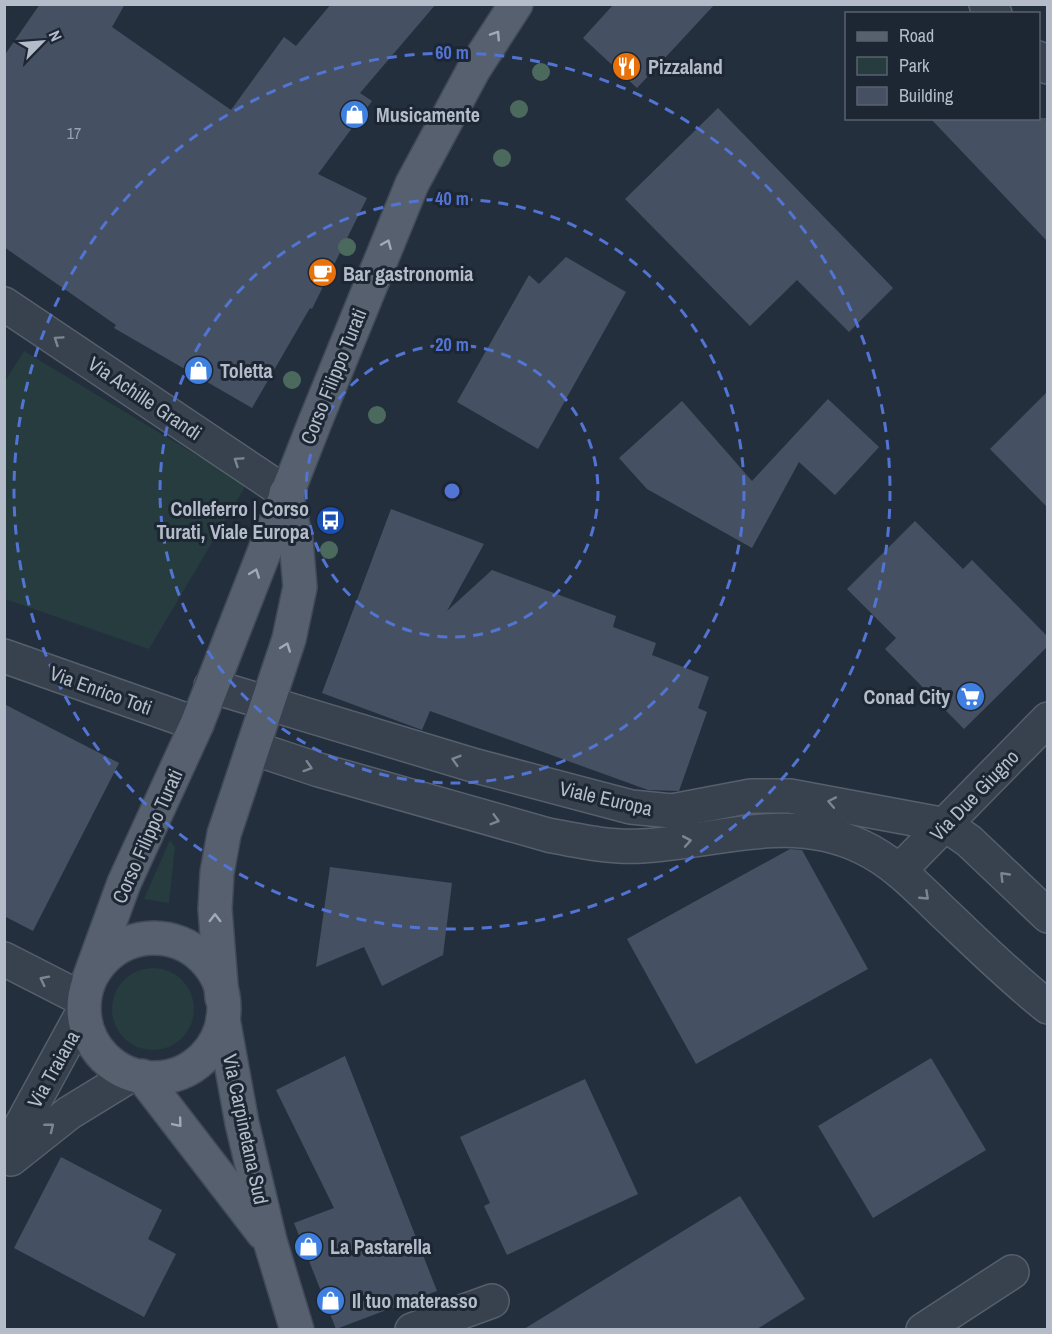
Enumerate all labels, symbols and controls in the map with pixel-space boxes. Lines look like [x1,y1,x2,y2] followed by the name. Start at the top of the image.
[12,12,72,72] north arrow
[845,12,1040,120] legend
[899,23,934,48] text: Road
[44,27,68,45] text: N
[489,30,500,41] one-way arrow
[435,40,469,65] text: 60 m
[611,50,643,82] restaurant icon: Pizzaland
[648,53,723,80] place label: Pizzaland
[899,53,930,78] text: Park
[899,83,954,108] text: Building
[339,98,371,130] shop icon: Musicamente
[376,101,480,128] place label: Musicamente
[67,122,81,144] house number: 17
[435,186,469,211] text: 40 m
[379,239,391,250] one-way arrow
[306,257,338,289] cafe icon: Bar gastronomia
[343,260,473,287] place label: Bar gastronomia
[293,304,373,448] street label: Corso Filippo Turati
[435,332,469,357] text: 20 m
[54,336,65,347] one-way arrow
[83,350,207,446] street label: Via Achille Grandi
[183,354,215,386] shop icon: Toletta
[220,357,273,384] place label: Toletta
[233,457,244,468] one-way arrow
[442,481,462,501] centre of rings
[156,495,309,545] place label: Colleferro | Corso Turati, Viale Europa
[314,504,346,536] bus stop icon: Colleferro | Corso Turati, Viale Europa
[248,568,261,578] one-way arrow
[278,642,291,653] one-way arrow
[46,659,156,721] street label: Via Enrico Toti
[955,680,987,712] supermarket icon: Conad City
[863,683,951,710] place label: Conad City
[924,743,1024,847] street label: Via Due Giugno
[451,755,462,767] one-way arrow
[302,760,313,772] one-way arrow
[105,765,189,907] street label: Corso Filippo Turati
[557,774,655,822] street label: Viale Europa
[827,796,837,809] one-way arrow
[490,813,500,826] one-way arrow
[682,835,692,847] one-way arrow
[1001,873,1012,884] one-way arrow
[918,888,929,899] one-way arrow
[209,914,221,923] one-way arrow
[40,975,51,987] one-way arrow
[21,1025,85,1113] street label: Via Traiana
[217,1051,275,1207] street label: Via Carpinetana Sud
[170,1116,181,1127] one-way arrow
[43,1124,54,1135] one-way arrow
[293,1230,325,1262] shop icon: La Pastarella
[330,1233,431,1260] place label: La Pastarella
[315,1284,347,1316] shop icon: Il tuo materasso
[352,1287,478,1314] place label: Il tuo materasso

